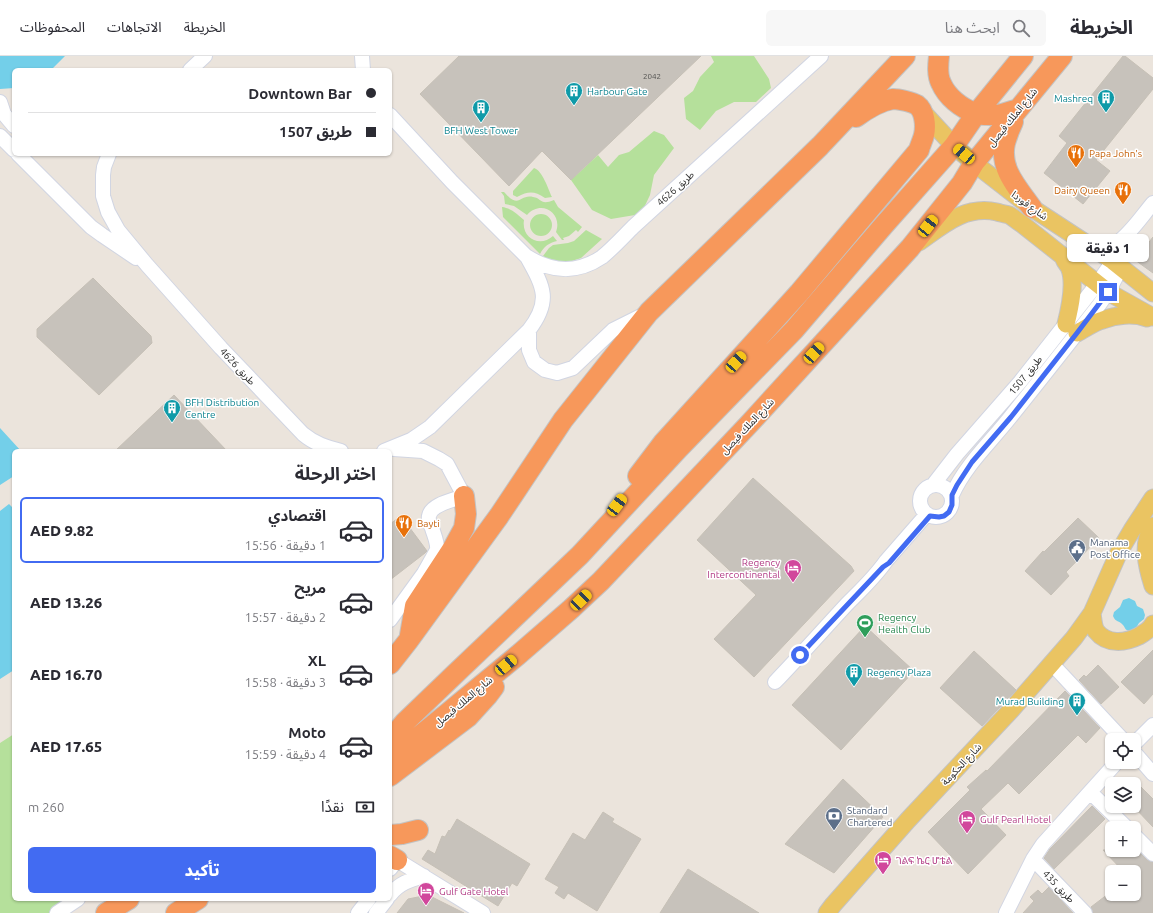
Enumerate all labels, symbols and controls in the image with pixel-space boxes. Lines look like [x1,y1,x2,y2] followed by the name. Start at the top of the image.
[766,10,1046,46] search box
[1070,16,1133,38] text: الخريطة
[1010,17,1032,39] icon: search
[20,19,85,35] text: المحفوظات
[107,19,162,35] text: الاتجاهات
[184,19,226,35] text: الخريطة
[945,19,1000,36] text: ابحث هنا
[643,72,661,81] house number: 2042
[564,81,584,106] building icon: Harbour Gate
[248,85,352,102] text: Downtown Bar
[587,86,648,97] place label: Harbour Gate
[985,86,1041,150] street label: شارع الملك فيصل
[1096,88,1116,113] building icon: Mashreq
[1054,93,1093,104] place label: Mashreq
[471,98,491,123] building icon: BFH West Tower
[279,123,352,140] text: طريق 1507
[444,125,518,136] place label: BFH West Tower
[951,142,977,166] car
[1066,143,1086,168] restaurant icon: Papa John's
[1089,148,1142,159] place label: Papa John's
[654,169,697,209] street label: طريق 4626
[1113,180,1133,205] restaurant icon: Dairy Queen
[1054,185,1110,196] place label: Dairy Queen
[1009,189,1050,224] street label: شارع فوردا
[916,213,940,239] car
[1067,234,1149,262] callout: 1 دقيقة
[1086,241,1130,255] text: 1 دقيقة
[1099,283,1117,301] route end
[802,340,826,366] car
[217,346,258,388] street label: طريق 4626
[724,349,748,375] car
[1007,354,1045,397] street label: طريق 1507
[719,396,778,458] street label: شارع الملك فيصل
[185,397,259,420] place label: BFH Distribution Centre
[162,398,182,423] building icon: BFH Distribution Centre
[295,463,376,483] text: اختر الرحلة
[605,492,629,518] car
[268,507,326,524] text: اقتصادي
[338,512,374,548] icon: car
[394,513,414,538] restaurant icon: Bayti
[417,518,440,529] place label: Bayti
[30,522,94,539] text: AED 9.82
[1090,537,1140,560] place label: Manama Post Office
[244,538,326,552] text: 1 دقيقة · 15:56
[1067,538,1087,563] public building icon: Manama Post Office
[707,557,780,580] place label: Regency Intercontinental
[783,558,803,583] hotel icon: Regency Intercontinental
[294,579,326,596] text: مريح
[338,584,374,620] icon: car
[568,587,594,613] car
[30,594,102,611] text: AED 13.26
[244,610,326,624] text: 2 دقيقة · 15:57
[878,612,931,635] place label: Regency Health Club
[855,613,875,638] sports icon: Regency Health Club
[791,646,809,664] route start
[308,652,326,669] text: XL
[493,653,519,677] car
[338,656,374,692] icon: car
[844,662,864,687] building icon: Regency Plaza
[30,666,102,683] text: AED 16.70
[867,667,931,678] place label: Regency Plaza
[432,674,496,730] street label: شارع الملك فيصل
[244,675,326,689] text: 3 دقيقة · 15:58
[1067,691,1087,716] building icon: Murad Building
[996,696,1064,707] place label: Murad Building
[288,724,326,741] text: Moto
[338,728,374,764] icon: car
[1105,733,1141,901] map controls
[1105,733,1141,769] button: locate
[30,738,102,755] text: AED 17.65
[939,741,985,789] street label: شارع الحكومة
[244,747,326,761] text: 4 دقيقة · 15:59
[1105,777,1141,813] button: layers
[354,796,376,818] icon: cash
[321,798,344,815] text: نقدًا
[28,800,64,814] text: 260 m
[847,805,892,828] place label: Standard Chartered
[824,806,844,831] bank icon: Standard Chartered
[957,809,977,834] hotel icon: Gulf Pearl Hotel
[980,814,1051,825] place label: Gulf Pearl Hotel
[1105,821,1141,857] button: +
[28,847,376,893] button: تأكيد
[873,850,893,875] hotel icon: ገልፍ ኬር ሆቴል
[896,855,953,866] place label: ገልፍ ኬር ሆቴል
[1105,865,1141,901] button: −
[1040,868,1077,906] street label: طريق 435
[416,881,436,906] hotel icon: Gulf Gate Hotel
[439,886,509,897] place label: Gulf Gate Hotel

